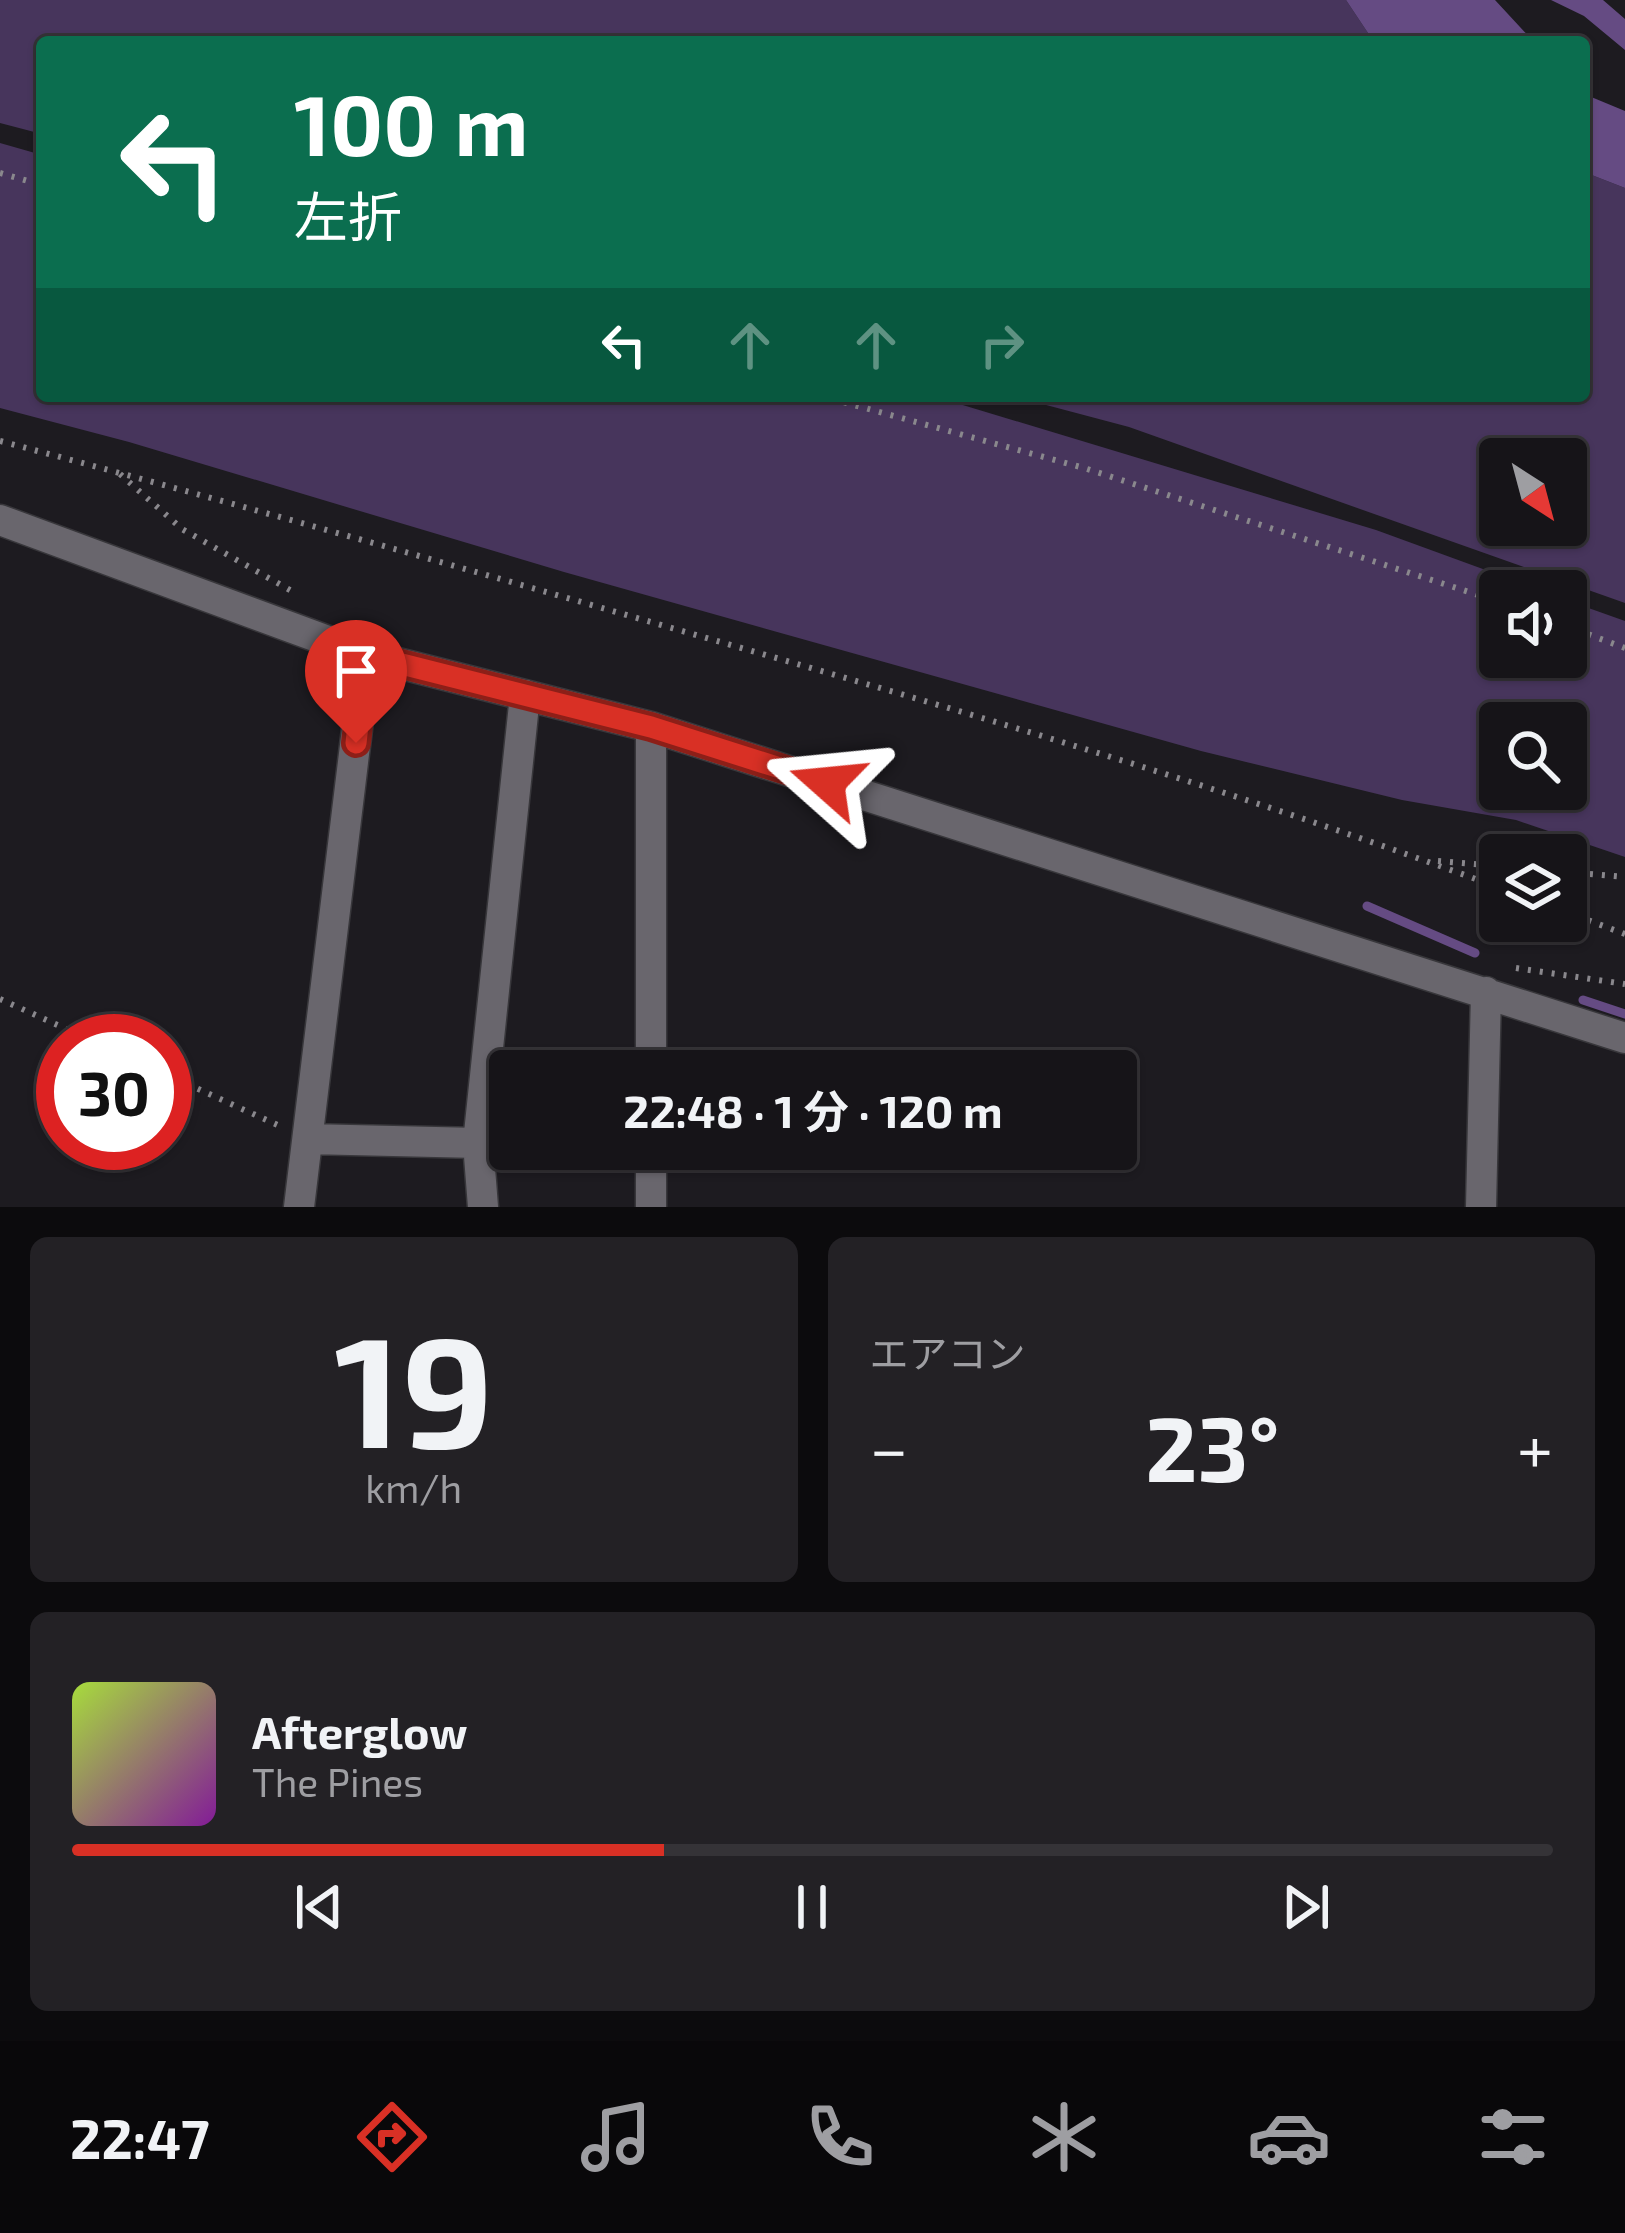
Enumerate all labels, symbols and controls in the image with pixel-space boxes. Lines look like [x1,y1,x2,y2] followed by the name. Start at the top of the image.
[294,72,528,173] text: 100 m
[96,84,252,240] icon: left
[294,183,402,248] text: 左折
[591,312,657,378] icon: left
[717,312,783,378] icon: ahead
[843,312,909,378] icon: ahead
[969,312,1035,378] icon: right
[1479,438,1587,546] north arrow
[1479,438,1587,942] map controls
[1479,570,1587,678] button: sound
[305,620,407,743] pin
[323,638,389,704] icon: arrive
[1479,702,1587,810] button: search
[764,720,890,846] position arrow
[1479,834,1587,942] button: layers
[36,1014,192,1170] speed limit sign: 30
[623,1083,1003,1137] text: 22:48 · 1 分 · 120 m
[334,1292,493,1479] text: 19
[870,1329,1026,1376] text: エアコン
[1145,1392,1280,1500] text: 23°
[870,1407,908,1486] text: −
[1517,1407,1553,1486] text: +
[365,1464,462,1511] text: km/h
[252,1704,468,1758] text: Afterglow
[252,1758,423,1805] text: The Pines
[286,1874,352,1940] icon: previous
[779,1874,845,1940] icon: pause
[1273,1874,1339,1940] icon: next
[350,2095,434,2179] icon: directions
[574,2095,658,2179] icon: music
[798,2095,882,2179] icon: phone
[1022,2095,1106,2179] icon: climate
[1247,2095,1331,2179] icon: car
[1471,2095,1555,2179] icon: filters
[70,2105,210,2170] text: 22:47

